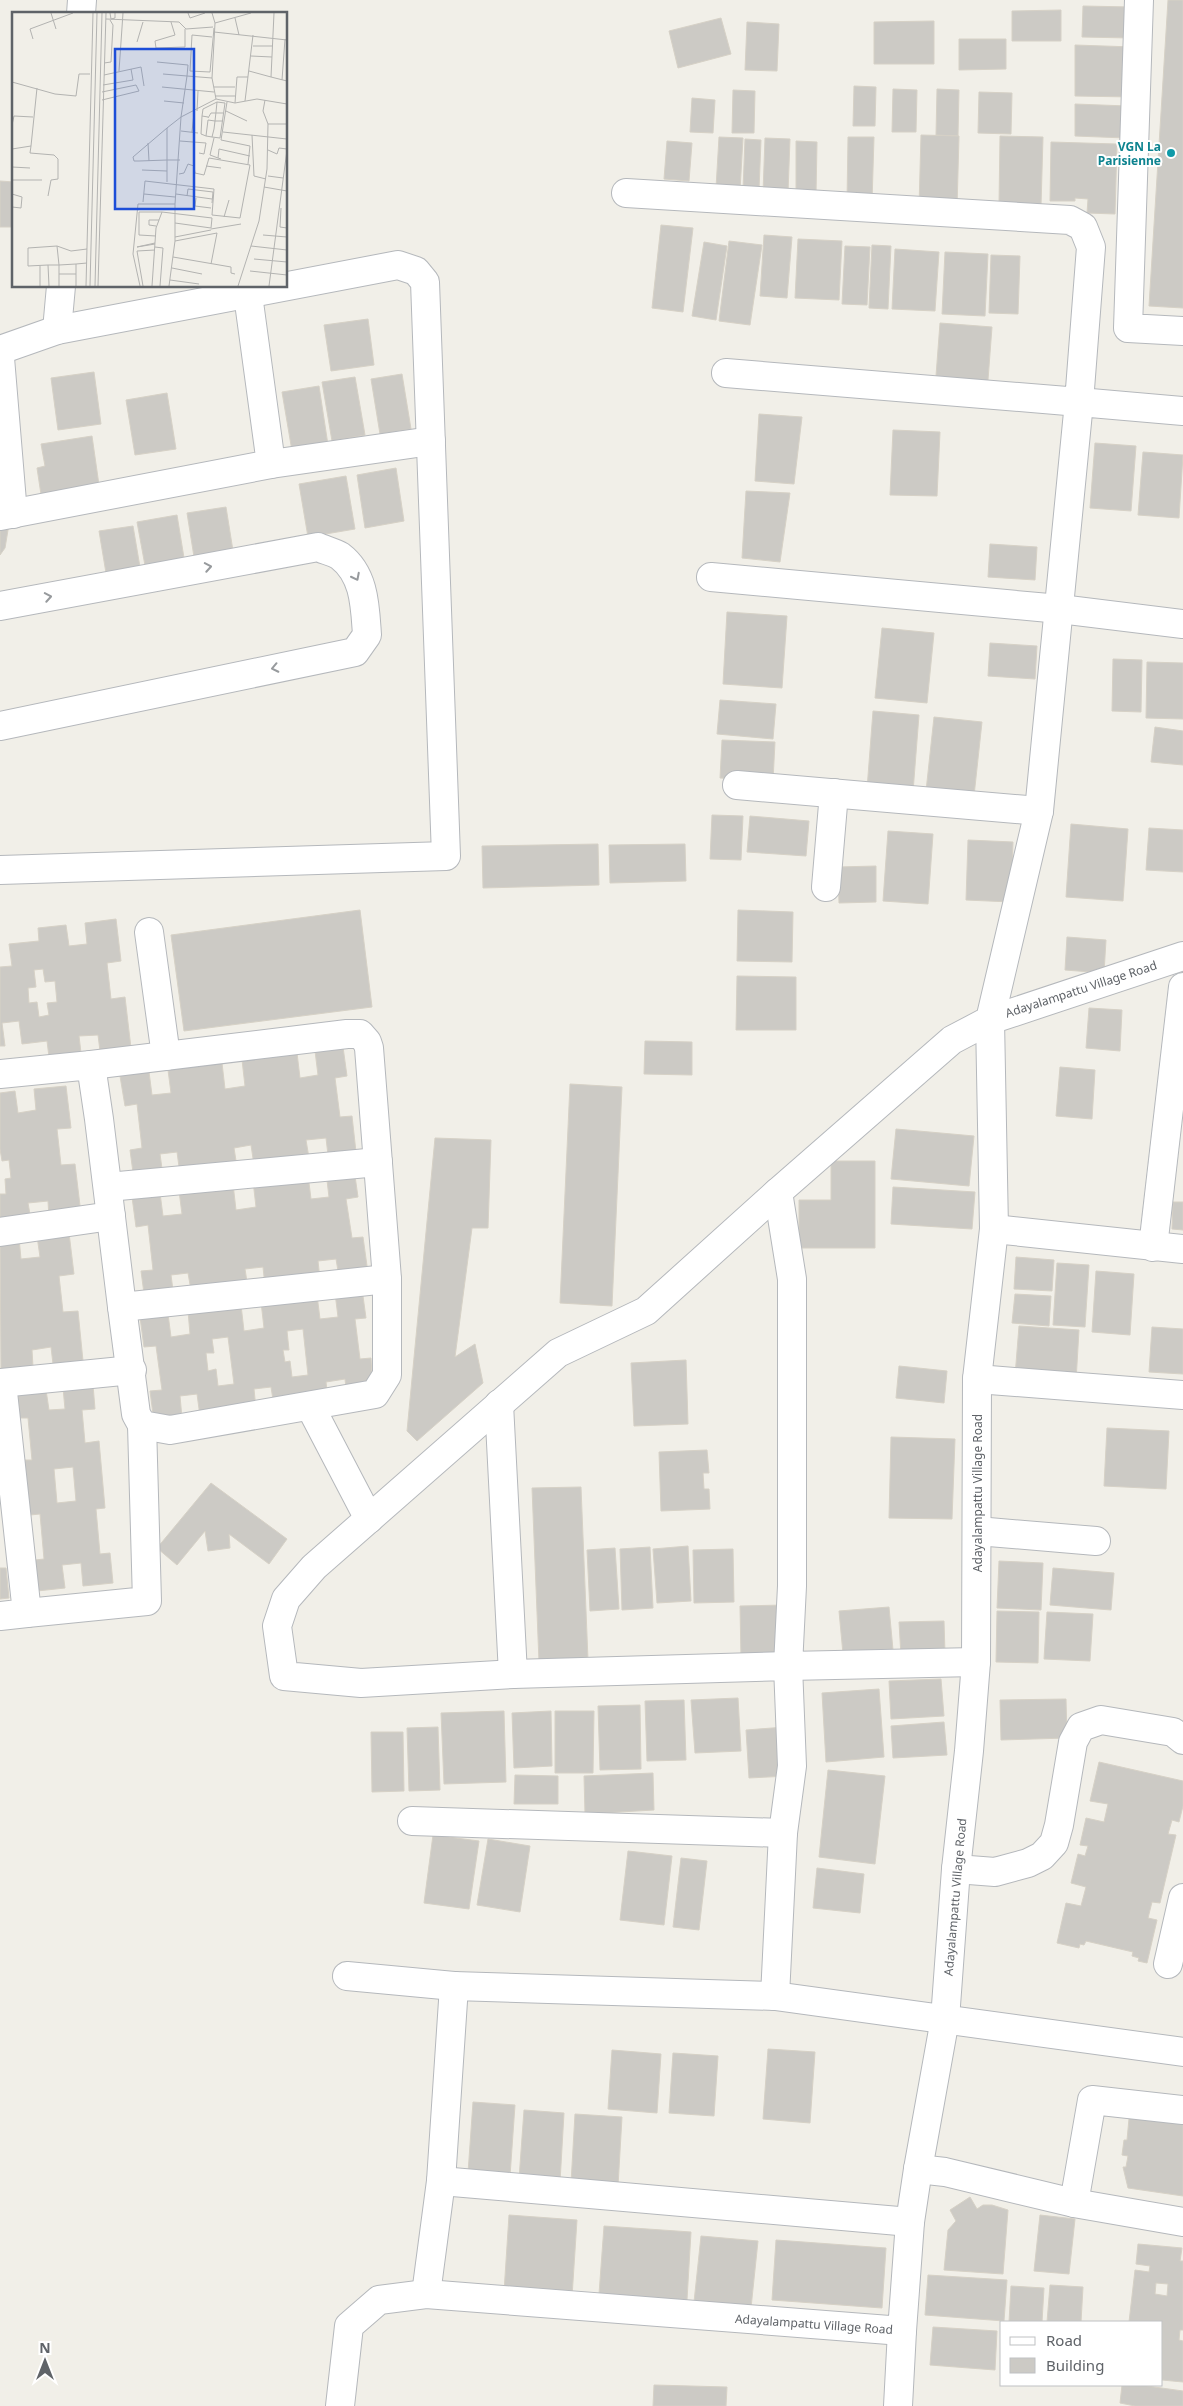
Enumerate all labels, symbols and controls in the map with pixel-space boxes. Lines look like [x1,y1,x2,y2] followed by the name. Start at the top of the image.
[12,12,288,288] inset map
[1098,138,1161,169] place label: VGN La Parisienne
[1165,147,1177,159] marker: VGN La Parisienne
[203,563,212,573] one-way arrow
[350,572,360,581] one-way arrow
[44,592,52,602] one-way arrow
[271,663,279,673] one-way arrow
[1003,956,1159,1022] street label: Adayalampattu Village Road
[969,1414,986,1572] street label: Adayalampattu Village Road
[940,1817,970,1977] street label: Adayalampattu Village Road
[734,2310,894,2338] street label: Adayalampattu Village Road
[1000,2321,1163,2386] legend
[1046,2330,1082,2350] text: Road
[20,2336,70,2386] north arrow
[39,2338,51,2357] text: N
[1046,2355,1104,2375] text: Building

